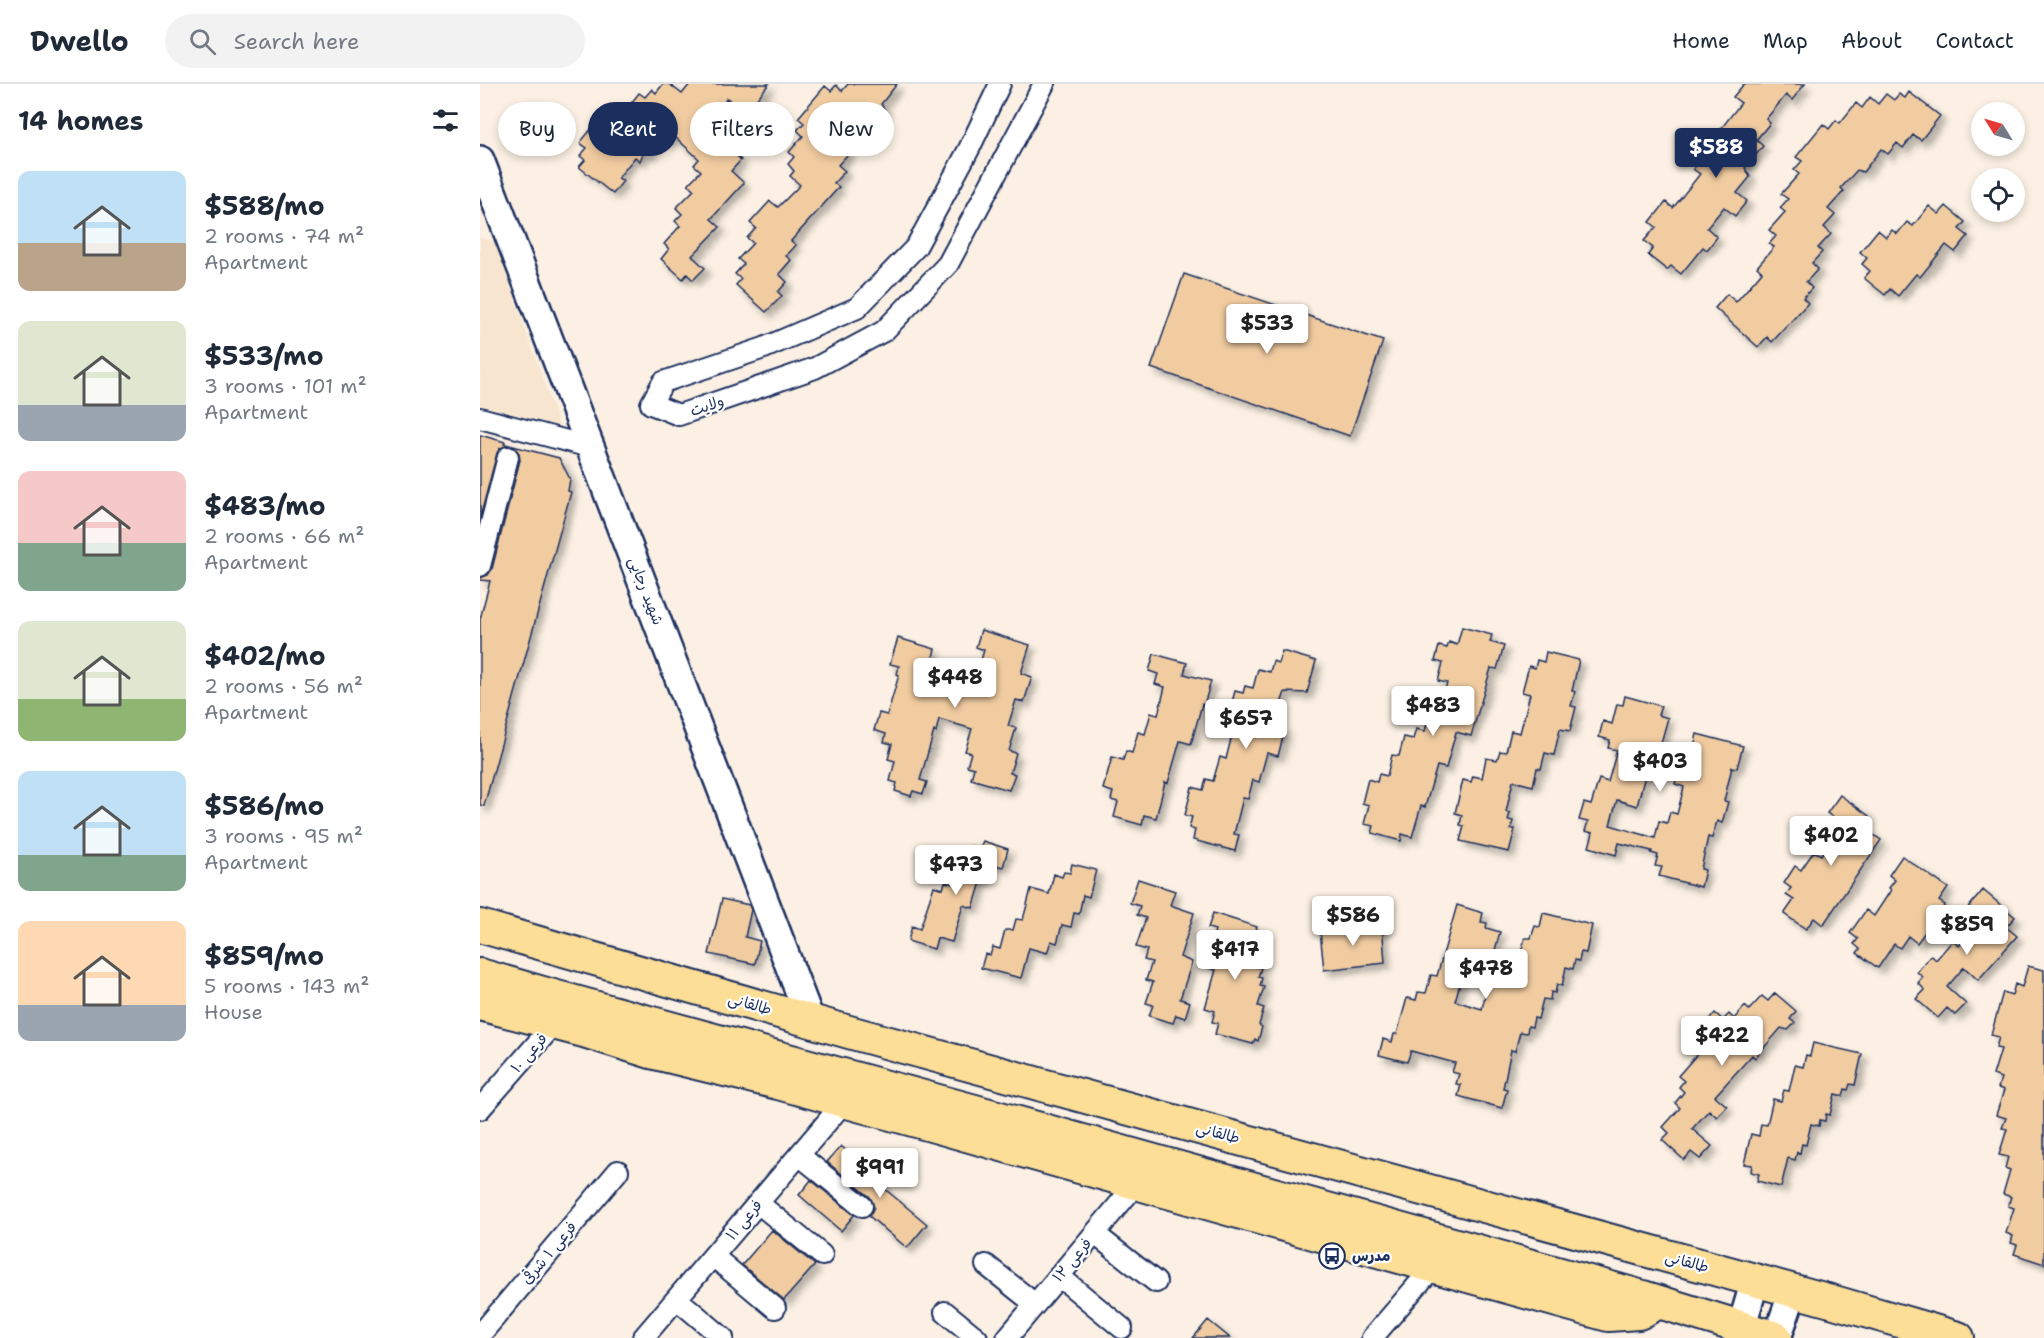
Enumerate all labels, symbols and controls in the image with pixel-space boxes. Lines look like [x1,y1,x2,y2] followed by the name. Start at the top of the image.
[165,14,585,68] search box
[30,22,129,60] text: Dwello
[186,25,219,58] icon: search
[234,27,360,56] text: Search here
[1672,27,1730,55] text: Home
[1763,27,1808,55] text: Map
[1841,27,1902,55] text: About
[1935,27,2014,55] text: Contact
[498,102,576,156] chip: Buy
[588,102,678,156] chip: Rent
[690,102,795,156] chip: Filters
[807,102,894,156] chip: New
[1971,102,2025,156] north arrow
[1971,102,2025,222] map controls
[18,103,144,138] text: 14 homes
[429,104,462,137] icon: filters
[1680,128,1752,179] pin: $588
[1689,134,1743,160] text: $588
[1971,168,2025,222] button: locate
[204,188,325,223] text: $588/mo
[66,195,138,267] icon: home
[204,223,364,249] text: 2 rooms · 74 m²
[204,249,308,275] text: Apartment
[1231,304,1303,355] pin: $533
[1240,310,1294,336] text: $533
[204,338,324,373] text: $533/mo
[66,345,138,417] icon: home
[204,373,367,399] text: 3 rooms · 101 m²
[687,391,727,421] street label: ولایت
[204,399,308,425] text: Apartment
[204,488,326,523] text: $483/mo
[66,495,138,567] icon: home
[204,523,365,549] text: 2 rooms · 66 m²
[204,549,308,575] text: Apartment
[624,554,668,628] street label: شهید رجایی
[204,638,326,673] text: $402/mo
[66,645,138,717] icon: home
[919,658,991,709] pin: $448
[927,664,983,690] text: $448
[204,673,363,699] text: 2 rooms · 56 m²
[1397,686,1469,737] pin: $483
[1405,692,1461,718] text: $483
[204,699,308,725] text: Apartment
[1210,699,1282,750] pin: $657
[1219,705,1273,731] text: $657
[1624,742,1696,793] pin: $403
[1632,748,1688,774] text: $403
[204,788,325,823] text: $586/mo
[66,795,138,867] icon: home
[1795,816,1867,867] pin: $402
[1804,822,1858,848] text: $402
[204,823,363,849] text: 3 rooms · 95 m²
[920,845,992,896] pin: $473
[204,849,308,875] text: Apartment
[929,851,983,877] text: $473
[1317,896,1389,947] pin: $586
[1326,902,1380,928] text: $586
[1931,905,2003,956] pin: $859
[1940,911,1994,937] text: $859
[1199,930,1271,981] pin: $417
[1210,936,1260,962] text: $417
[204,938,324,973] text: $859/mo
[66,945,138,1017] icon: home
[1450,949,1522,1000] pin: $478
[1459,955,1513,981] text: $478
[204,973,369,999] text: 5 rooms · 143 m²
[726,988,774,1020] street label: طالقانی
[204,999,263,1025] text: House
[1686,1016,1758,1067] pin: $422
[1695,1022,1749,1048] text: $422
[506,1029,552,1077] street label: فرعی ۱۰
[1194,1118,1242,1148] street label: طالقانی
[844,1148,916,1199] pin: $991
[855,1154,905,1180] text: $991
[721,1196,767,1244] street label: فرعی ۱۱
[516,1217,581,1289] street label: فرعی ۱ شرقی
[1048,1234,1096,1286] street label: فرعی ۱۲
[1317,1241,1347,1271] bus stop icon: مدرس
[1352,1246,1390,1266] place label: مدرس
[1663,1247,1711,1277] street label: طالقانی

